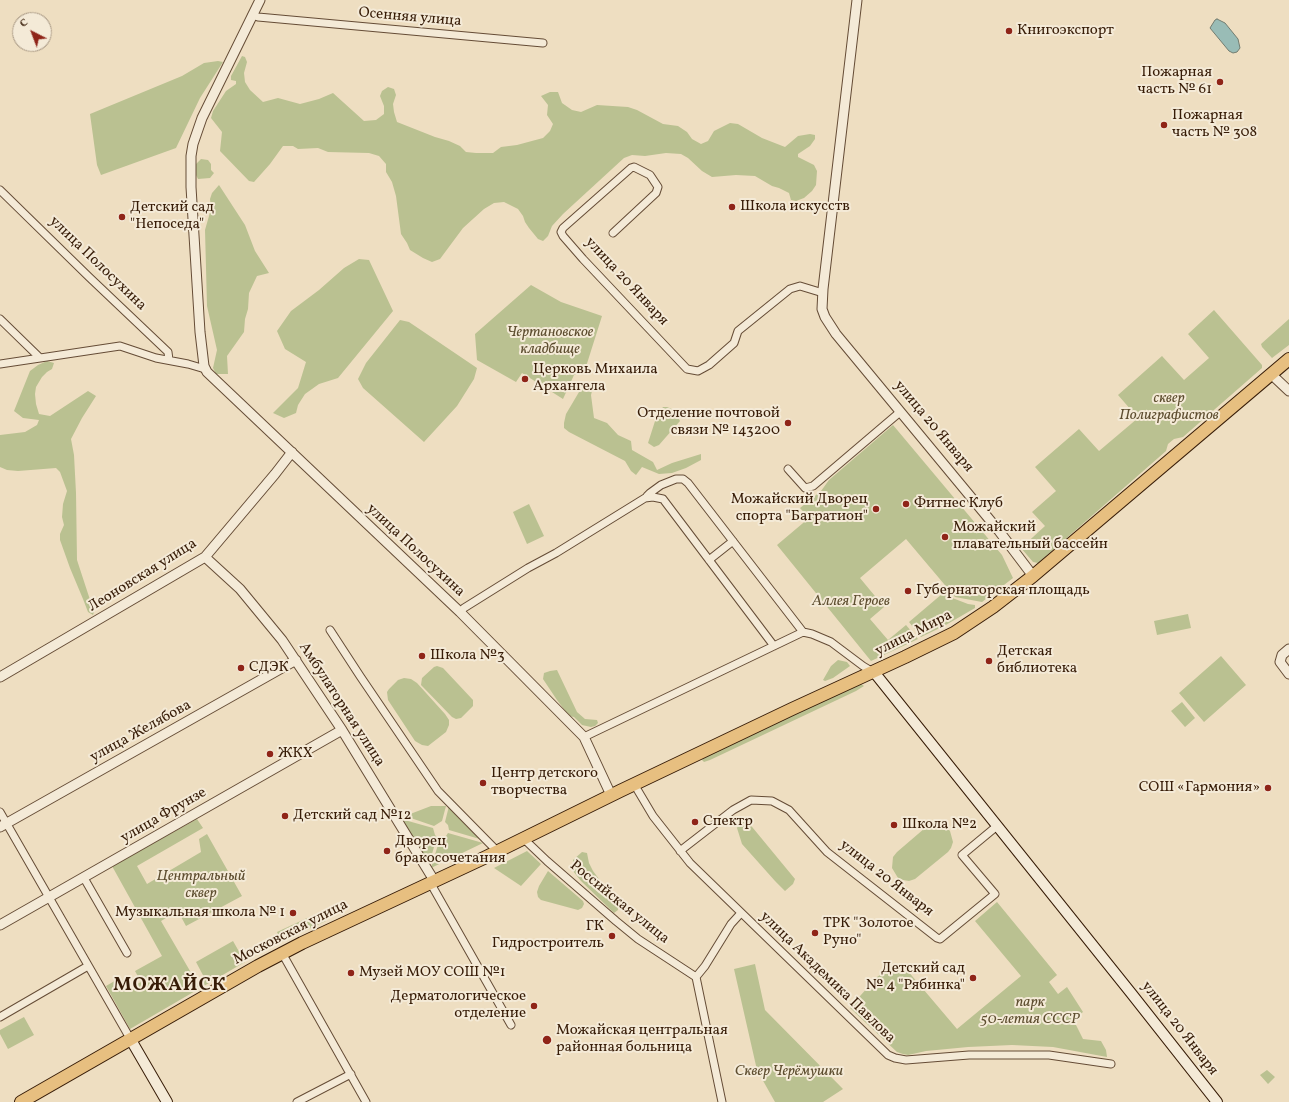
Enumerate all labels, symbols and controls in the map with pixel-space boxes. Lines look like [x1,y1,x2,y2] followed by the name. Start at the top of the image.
[358,5,462,31] street label: Осенняя улица
[12,12,52,52] north arrow
[17,16,32,31] text: С
[1017,22,1114,40] place label: Книгоэкспорт
[1004,26,1014,36] marker: Книгоэкспорт
[1138,64,1212,99] place label: Пожарная часть № 61
[1215,77,1225,87] marker: Пожарная часть № 61
[1172,107,1257,142] place label: Пожарная часть № 308
[1159,120,1169,130] marker: Пожарная часть № 308
[740,198,850,216] place label: Школа искусств
[130,199,214,234] place label: Детский сад "Непоседа"
[727,202,737,212] marker: Школа искусств
[117,212,127,222] marker: Детский сад "Непоседа"
[45,213,149,315] street label: улица Полосухина
[580,234,672,330] street label: улица 20 Января
[507,324,593,359] park label: Чертановское кладбище
[533,361,658,396] place label: Церковь Михаила Архангела
[520,374,530,384] marker: Церковь Михаила Архангела
[889,377,977,477] street label: улица 20 Января
[1119,390,1219,425] park label: сквер Полиграфистов
[637,405,780,440] place label: Отделение почтовой связи № 143200
[783,418,793,428] marker: Отделение почтовой связи № 143200
[731,491,868,526] place label: Можайский Дворец спорта "Багратион"
[914,495,1003,513] place label: Фитнес Клуб
[901,499,911,509] marker: Фитнес Клуб
[362,501,468,601] street label: улица Полосухина
[871,504,881,514] marker: Можайский Дворец спорта "Багратион"
[953,519,1108,554] place label: Можайский плавательный бассейн
[940,532,950,542] marker: Можайский плавательный бассейн
[85,535,201,617] street label: Леоновская улица
[916,582,1090,600] place label: Губернаторская площадь
[903,586,913,596] marker: Губернаторская площадь
[812,593,890,611] park label: Аллея Героев
[873,607,955,661] street label: улица Мира
[294,639,388,771] street label: Амбулаторная улица
[997,643,1077,678] place label: Детская библиотека
[430,647,505,665] place label: Школа №3
[417,651,427,661] marker: Школа №3
[984,656,994,666] marker: Детская библиотека
[249,659,289,677] place label: СДЭК
[236,663,246,673] marker: СДЭК
[87,697,195,767] street label: улица Желябова
[278,745,313,763] place label: ЖКХ
[265,749,275,759] marker: ЖКХ
[491,765,598,800] place label: Центр детского творчества
[478,778,488,788] marker: Центр детского творчества
[1139,779,1260,797] place label: СОШ «Гармония»
[1263,783,1273,793] marker: СОШ «Гармония»
[118,784,210,848] street label: улица Фрунзе
[293,807,411,825] place label: Детский сад №12
[280,811,290,821] marker: Детский сад №12
[703,813,753,831] place label: Спектр
[902,816,977,834] place label: Школа №2
[690,817,700,827] marker: Спектр
[889,820,899,830] marker: Школа №2
[395,833,506,868] place label: Дворец бракосочетания
[835,837,937,921] street label: улица 20 Января
[382,846,392,856] marker: Дворец бракосочетания
[566,857,672,949] street label: Российская улица
[157,868,245,903] park label: Центральный сквер
[231,896,351,970] street label: Московская улица
[115,904,285,922] place label: Музыкальная школа № 1
[288,908,298,918] marker: Музыкальная школа № 1
[755,908,899,1048] street label: улица Академика Павлова
[823,915,914,950] place label: ТРК "Золотое Руно"
[492,918,604,953] place label: ГК Гидростроитель
[810,928,820,938] marker: ТРК "Золотое Руно"
[607,931,617,941] marker: ГК Гидростроитель
[866,960,965,995] place label: Детский сад № 4 "Рябинка"
[359,964,506,982] place label: Музей МОУ СОШ №1
[346,968,356,978] marker: Музей МОУ СОШ №1
[968,973,978,983] marker: Детский сад № 4 "Рябинка"
[113,976,227,998] district label: МОЖАЙСК
[1137,978,1221,1080] street label: улица 20 Января
[390,988,526,1023] place label: Дерматологическое отделение
[980,994,1080,1029] park label: парк 50-летия СССР
[529,1001,539,1011] marker: Дерматологическое отделение
[556,1022,728,1057] place label: Можайская центральная районная больница
[541,1034,553,1046] marker: Можайская центральная районная больница
[735,1063,843,1081] park label: Сквер Черёмушки

